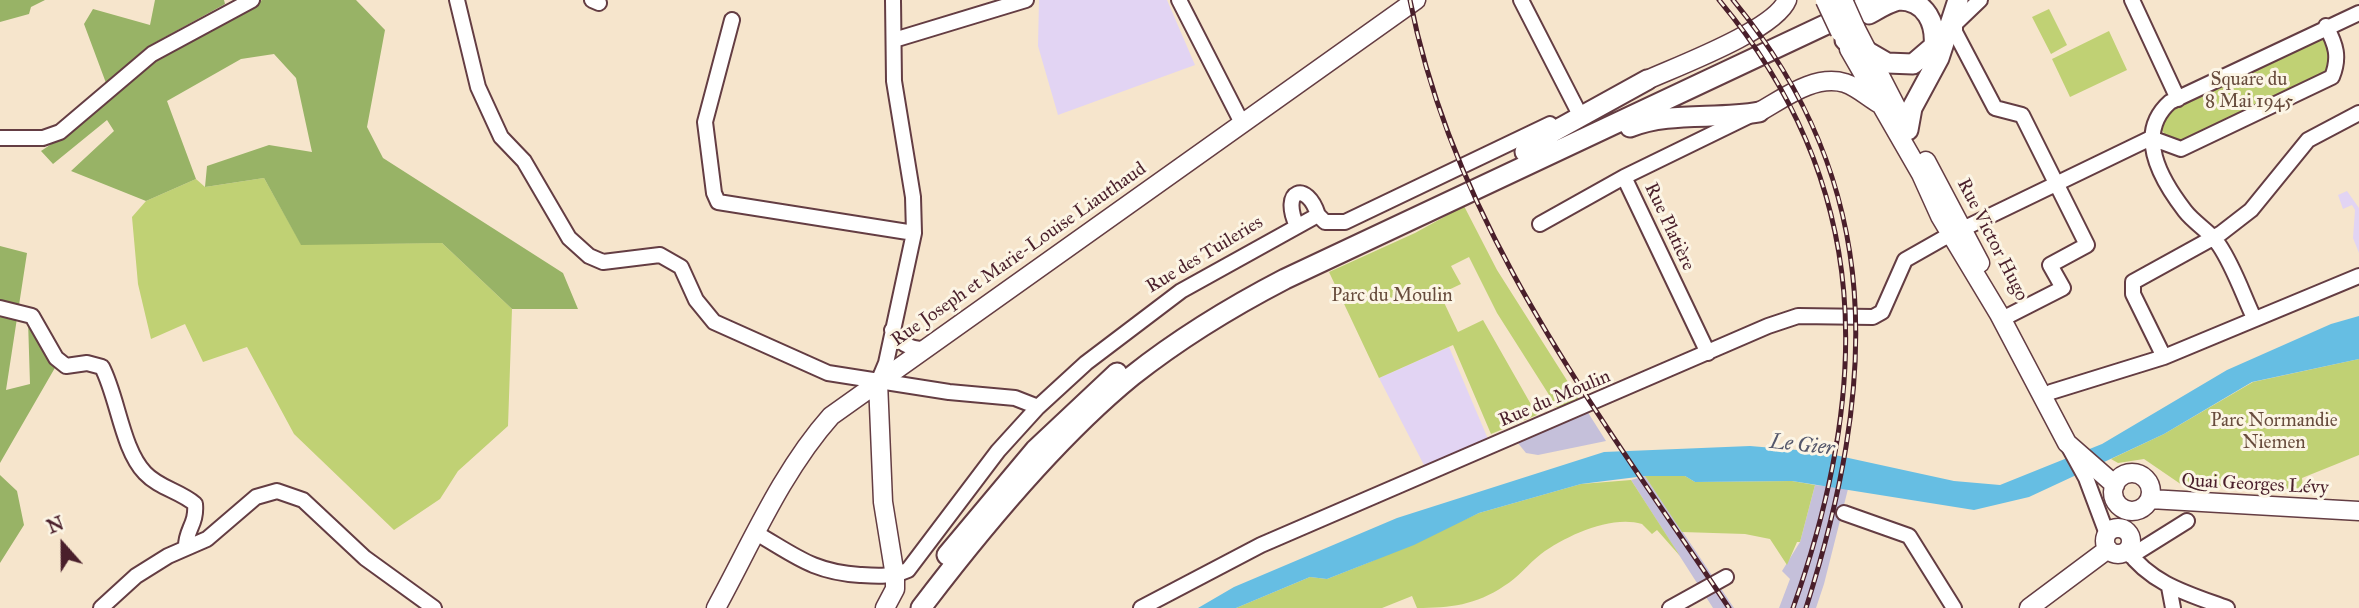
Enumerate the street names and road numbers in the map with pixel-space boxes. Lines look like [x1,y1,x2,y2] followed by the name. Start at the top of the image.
[887,158,1151,352] street label: Rue Joseph et Marie-Louise Liauthaud
[1951,175,2033,305] street label: Rue Victor Hugo
[1639,180,1699,274] street label: Rue Platière
[1143,211,1267,299] street label: Rue des Tuileries
[1496,365,1614,433] street label: Rue du Moulin
[2181,470,2329,500] street label: Quai Georges Lévy

